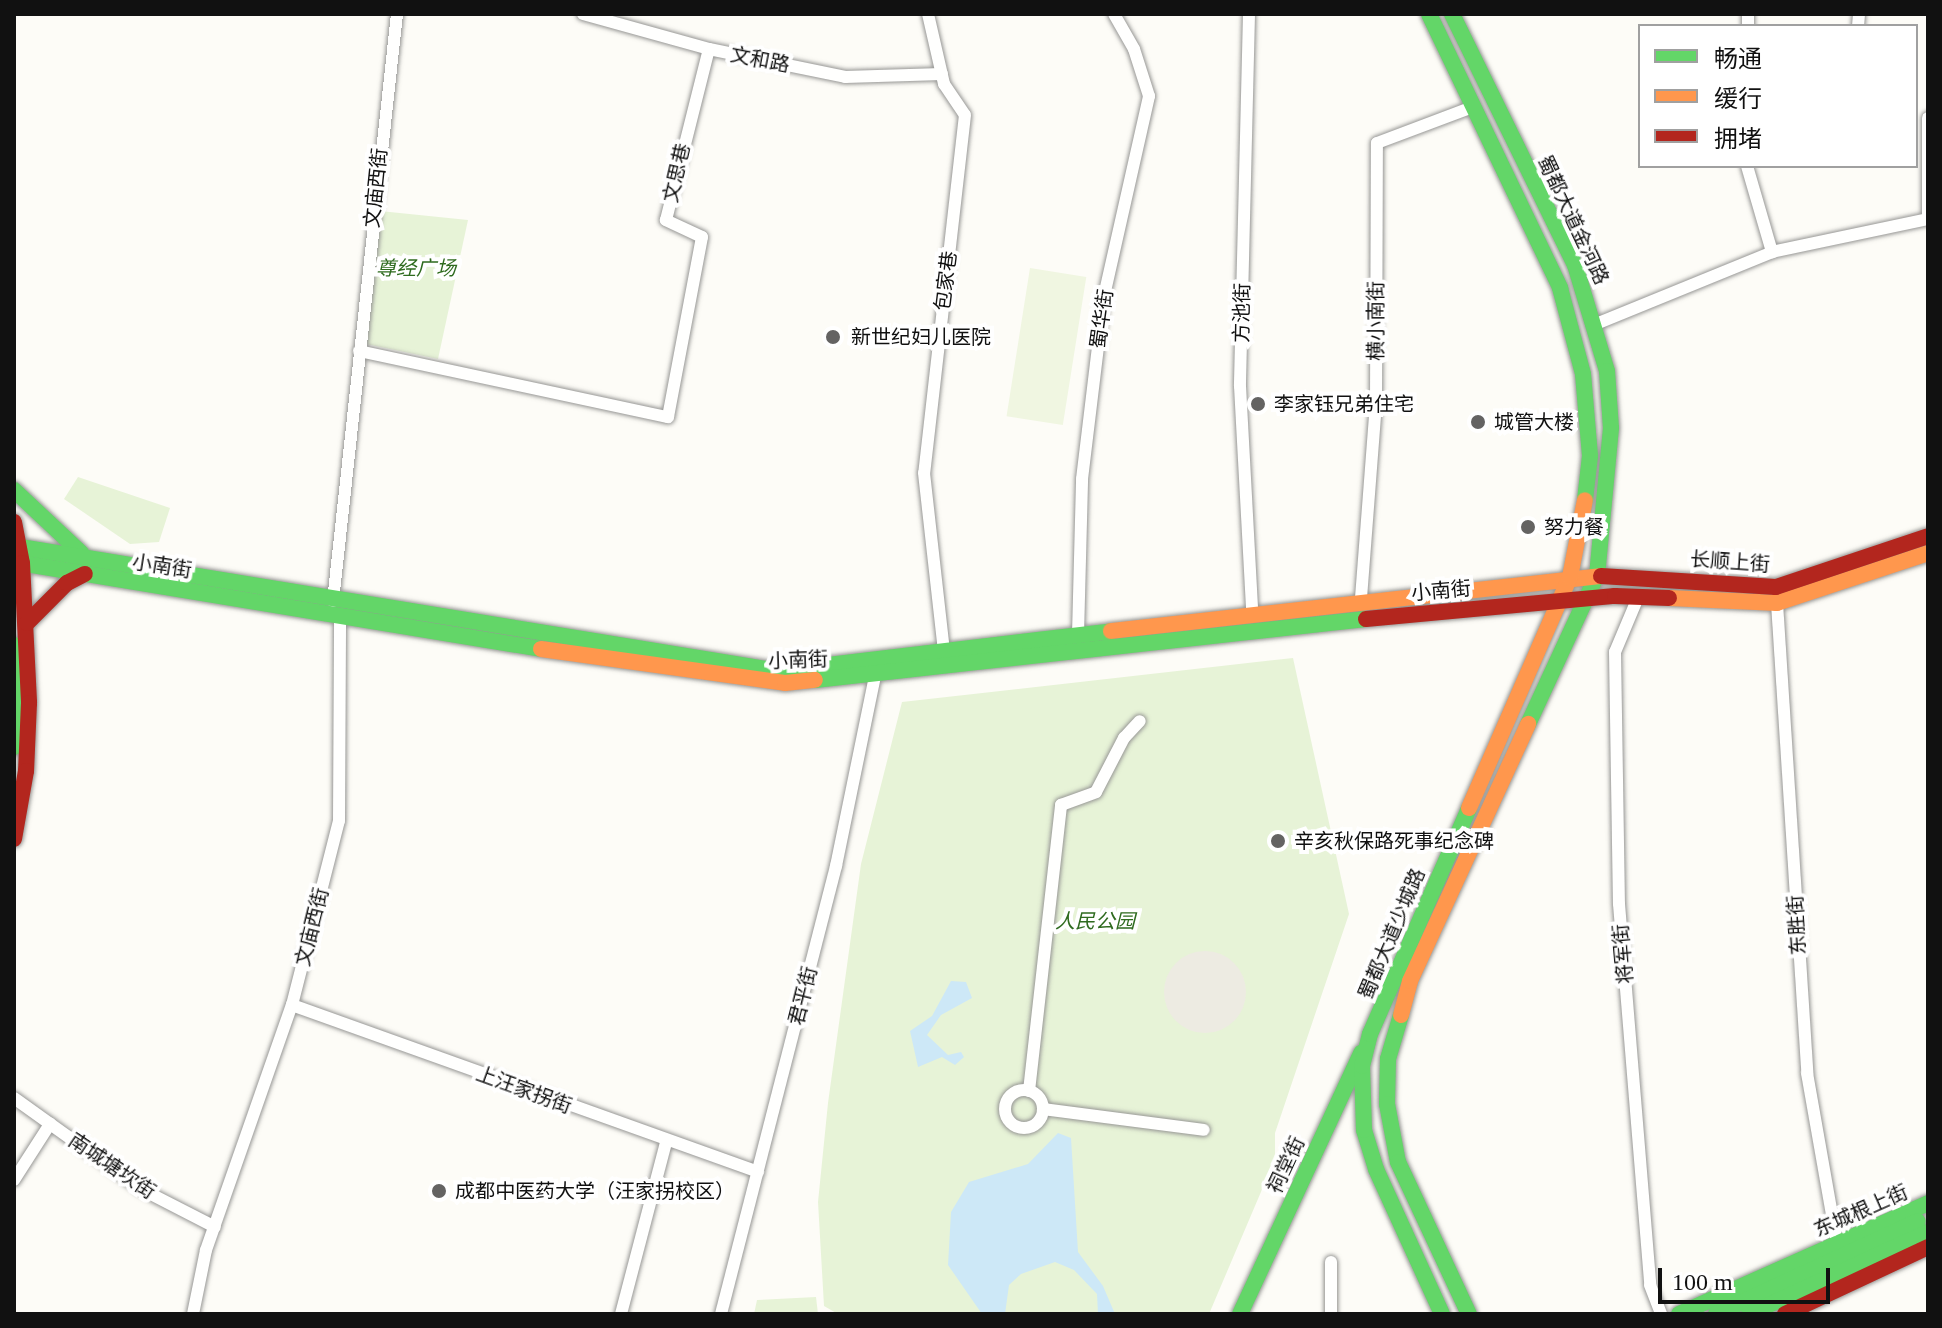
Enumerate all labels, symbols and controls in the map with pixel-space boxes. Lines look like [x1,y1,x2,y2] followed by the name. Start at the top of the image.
[1638,24,1918,168] legend
[728,42,792,78] street label: 文和路
[1714,46,1762,72] text: 畅通
[1714,86,1762,112] text: 缓行
[1714,126,1762,152] text: 拥堵
[659,141,695,205] street label: 文思巷
[360,147,392,229] street label: 文庙西街
[1533,151,1613,289] street label: 蜀都大道金河路
[930,250,962,312] street label: 包家巷
[376,256,456,280] park label: 尊经广场
[1364,281,1388,361] street label: 横小南街
[1229,283,1255,343] street label: 方池街
[1086,288,1118,350] street label: 蜀华街
[851,325,991,349] place label: 新世纪妇儿医院
[822,326,844,348] marker: 新世纪妇儿医院
[1274,392,1414,416] place label: 李家钰兄弟住宅
[1249,395,1267,413] marker: 李家钰兄弟住宅
[1494,410,1574,434] place label: 城管大楼
[1469,413,1487,431] marker: 城管大楼
[1544,515,1604,539] place label: 努力餐
[1519,518,1537,536] marker: 努力餐
[1689,547,1771,577] street label: 长顺上街
[130,549,194,583] street label: 小南街
[1410,576,1472,606] street label: 小南街
[768,647,828,673] street label: 小南街
[1294,829,1494,853] place label: 辛亥秋保路死事纪念碑
[1269,832,1287,850] marker: 辛亥秋保路死事纪念碑
[1354,865,1430,1003] street label: 蜀都大道少城路
[291,885,333,969] street label: 文庙西街
[1783,894,1811,956] street label: 东胜街
[1055,909,1135,933] park label: 人民公园
[1608,923,1638,985] street label: 将军街
[784,964,822,1028] street label: 君平街
[473,1062,575,1118] street label: 上汪家拐街
[64,1128,160,1204] street label: 南城塘坎街
[1262,1133,1310,1197] street label: 祠堂街
[455,1179,735,1203] place label: 成都中医药大学（汪家拐校区）
[1810,1180,1912,1242] street label: 东城根上街
[430,1182,448,1200] marker: 成都中医药大学（汪家拐校区）
[1662,1252,1834,1302] scale bar
[1672,1269,1733,1295] text: 100 m

